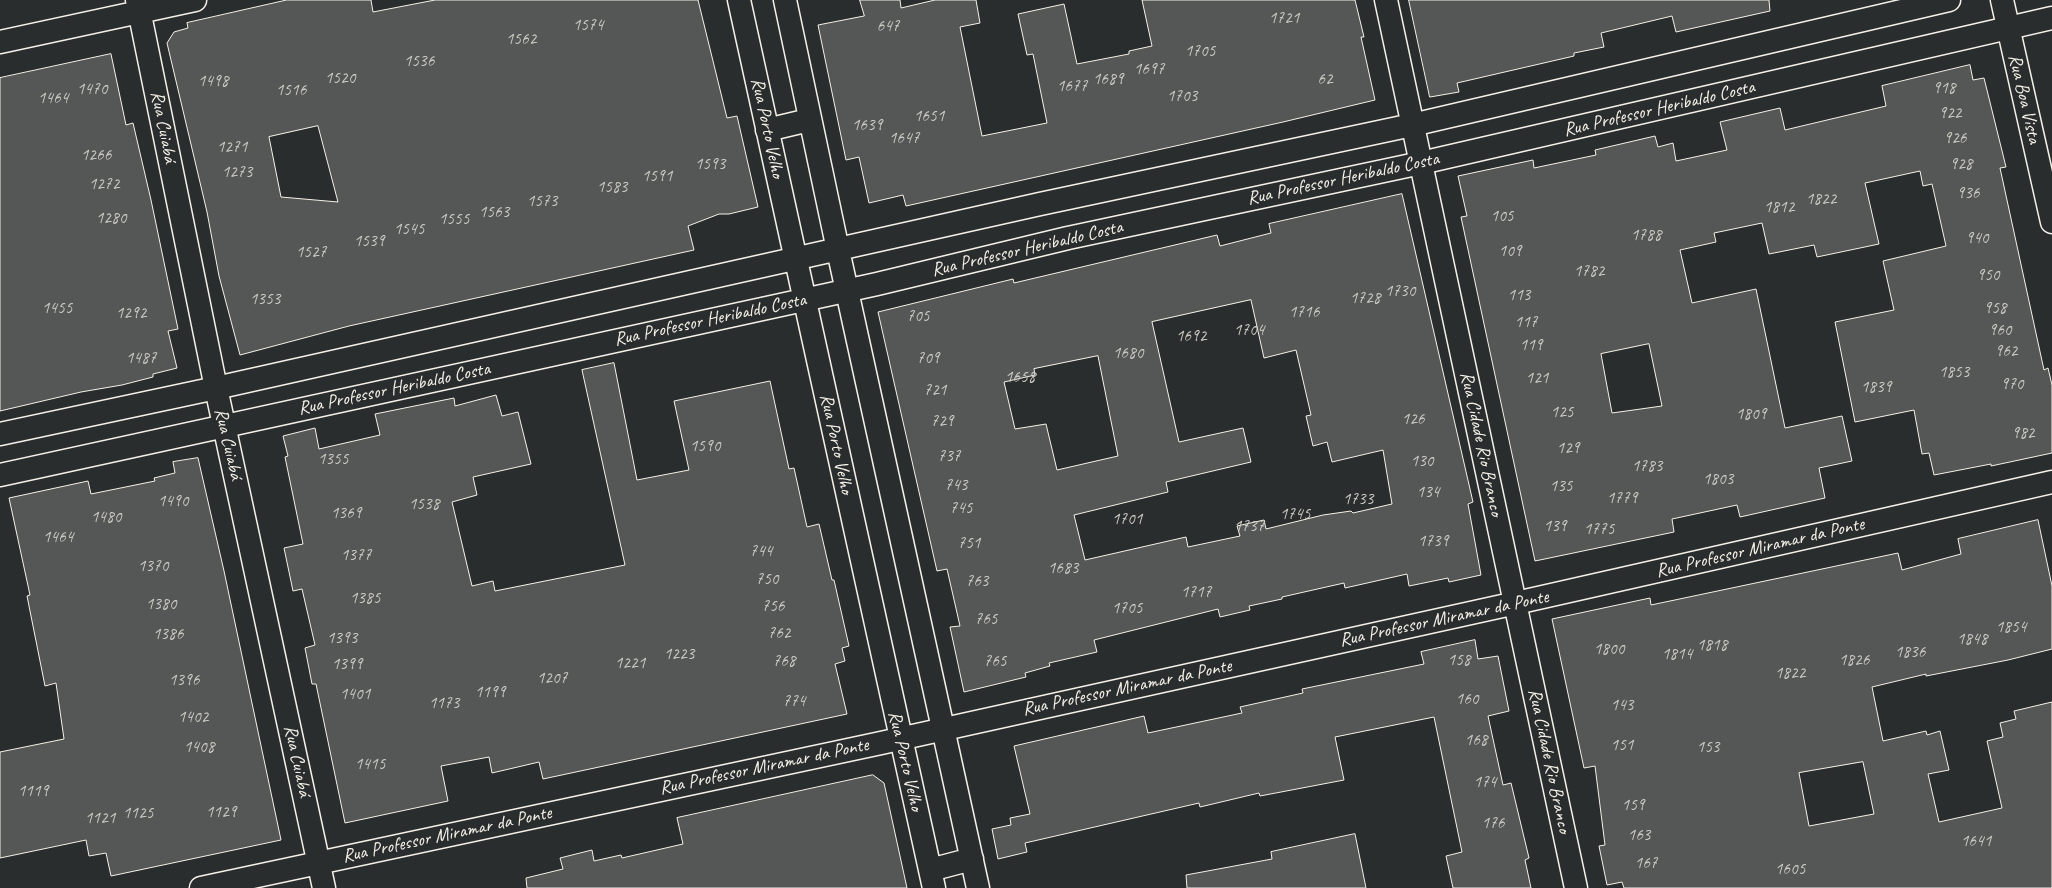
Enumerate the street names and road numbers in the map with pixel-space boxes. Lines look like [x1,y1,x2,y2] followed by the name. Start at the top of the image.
[2003,52,2045,146] street label: Rua Boa Vista
[745,76,789,180] street label: Rua Porto Velho
[1561,76,1757,142] street label: Rua Professor Heribaldo Costa
[145,89,181,165] street label: Rua Cuiabá
[1245,148,1441,210] street label: Rua Professor Heribaldo Costa
[929,216,1125,282] street label: Rua Professor Heribaldo Costa
[612,289,808,351] street label: Rua Professor Heribaldo Costa
[296,358,492,420] street label: Rua Professor Heribaldo Costa
[1455,370,1507,518] street label: Rua Cidade Rio Branco
[814,392,858,496] street label: Rua Porto Velho
[209,406,247,482] street label: Rua Cuiabá
[1654,513,1866,583] street label: Rua Professor Miramar da Ponte
[1337,586,1551,652] street label: Rua Professor Miramar da Ponte
[1020,655,1234,721] street label: Rua Professor Miramar da Ponte
[1523,687,1575,835] street label: Rua Cidade Rio Branco
[882,709,928,813] street label: Rua Porto Velho
[278,723,316,799] street label: Rua Cuiabá
[657,734,871,800] street label: Rua Professor Miramar da Ponte
[340,802,554,868] street label: Rua Professor Miramar da Ponte

